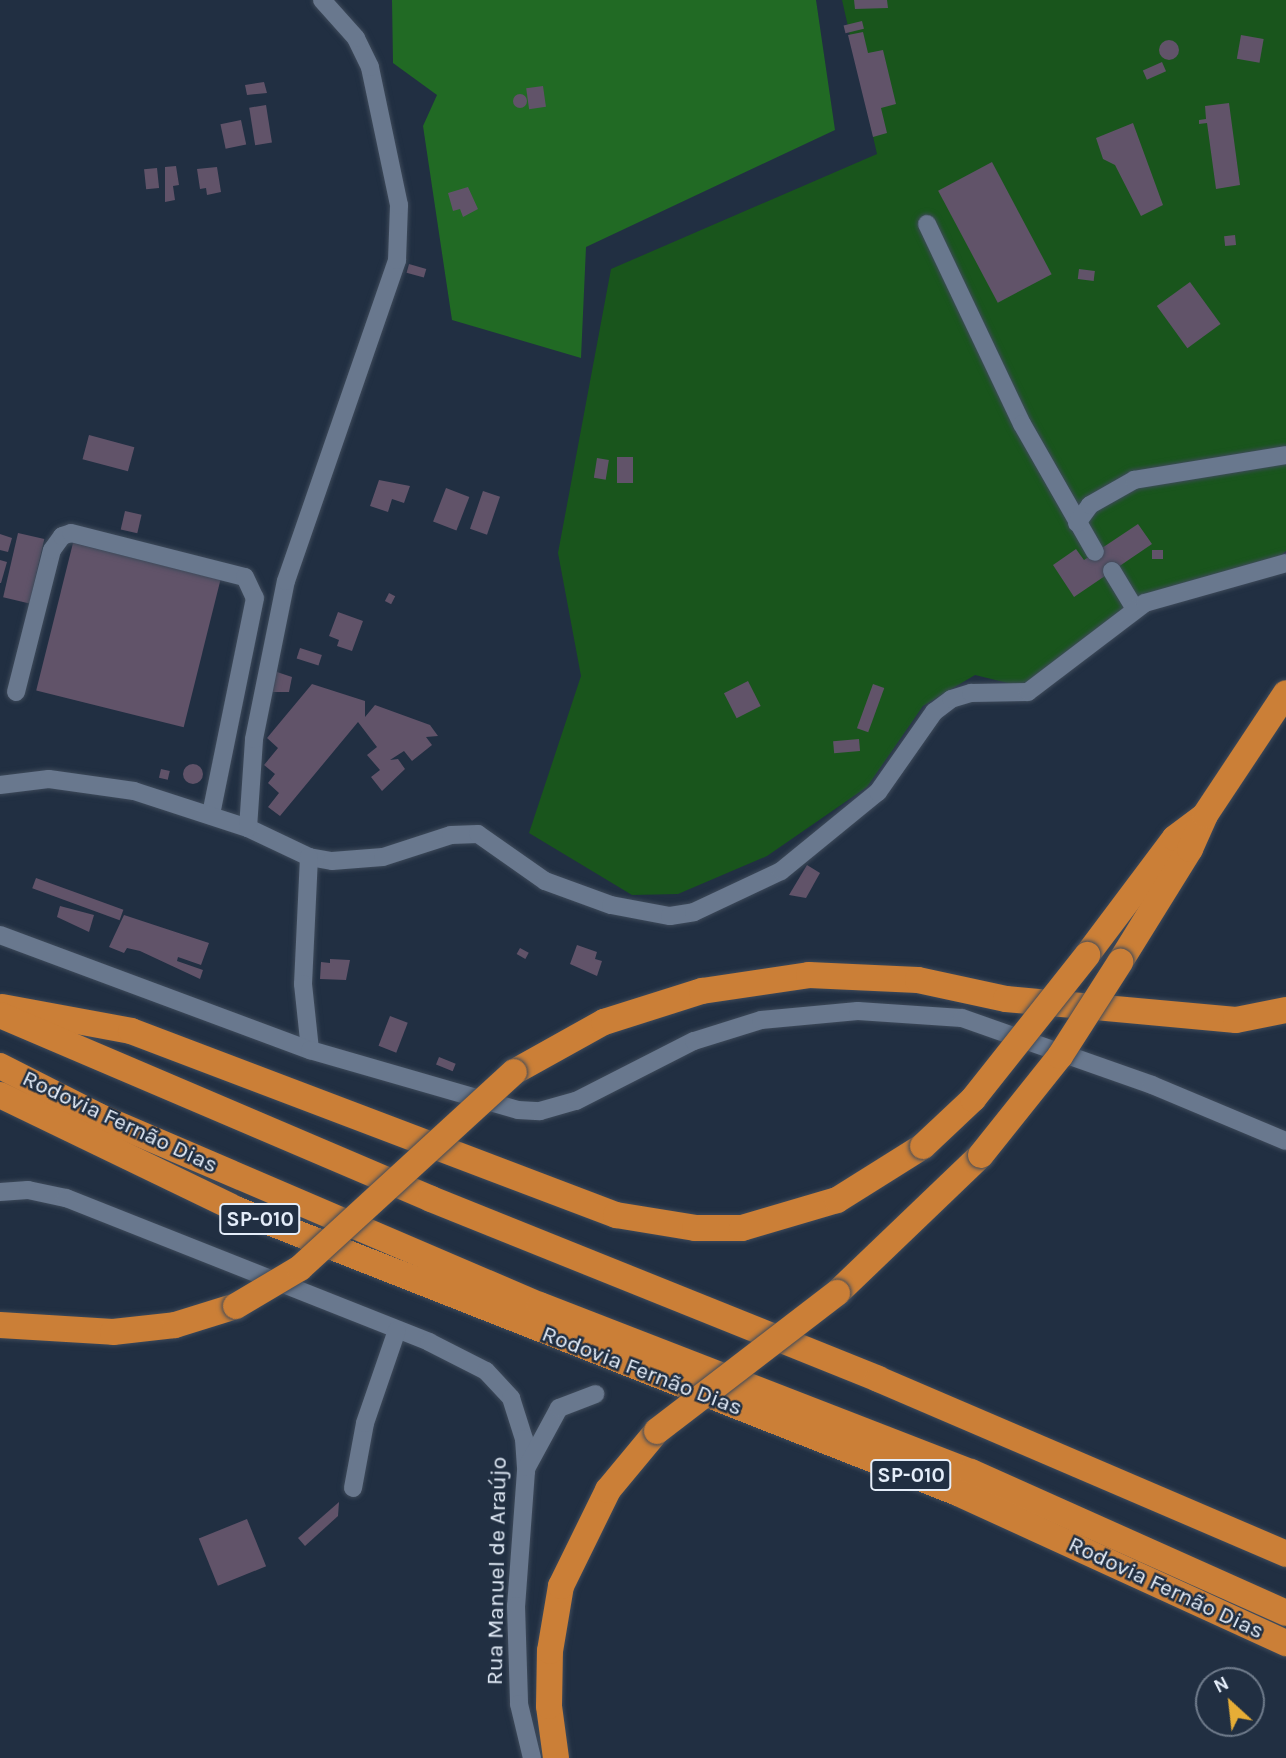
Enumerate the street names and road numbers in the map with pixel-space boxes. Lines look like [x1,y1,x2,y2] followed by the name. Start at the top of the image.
[18,1065,222,1179] street label: Rodovia Fernão Dias
[218,1202,302,1236] road number: SP-010
[538,1320,746,1422] street label: Rodovia Fernão Dias
[481,1456,513,1686] street label: Rua Manuel de Araújo
[869,1458,953,1492] road number: SP-010
[1064,1531,1268,1645] street label: Rodovia Fernão Dias

